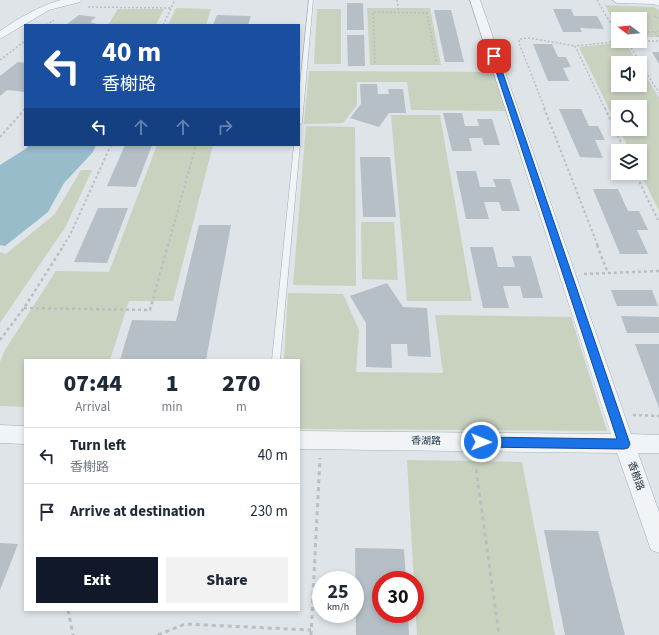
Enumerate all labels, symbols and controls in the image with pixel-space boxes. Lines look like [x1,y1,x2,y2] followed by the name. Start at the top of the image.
[611,12,647,48] north arrow
[611,12,647,180] map controls
[102,32,161,72] text: 40 m
[477,39,511,73] pin
[36,40,88,92] icon: left
[483,45,505,67] icon: arrive
[611,56,647,92] button: sound
[102,72,156,97] text: 香榭路
[611,100,647,136] button: search
[88,116,110,138] icon: left
[130,116,152,138] icon: ahead
[172,116,194,138] icon: ahead
[214,116,236,138] icon: right
[611,144,647,180] button: layers
[63,366,122,401] text: 07:44
[166,366,179,401] text: 1
[222,366,261,401] text: 270
[75,398,110,416] text: Arrival
[162,398,183,416] text: min
[236,398,247,416] text: m
[460,421,502,463] position arrow
[411,434,441,448] street label: 香湖路
[70,435,126,456] text: Turn left
[36,445,58,467] icon: left
[258,445,288,466] text: 40 m
[70,458,109,476] text: 香榭路
[624,460,648,492] street label: 香榭路
[36,501,58,523] icon: arrive
[70,501,205,522] text: Arrive at destination
[250,501,288,522] text: 230 m
[36,557,158,603] button: Exit
[166,557,288,603] button: Share
[372,571,424,623] speed limit sign: 30
[327,578,349,606] text: 25
[327,600,349,614] text: km/h

